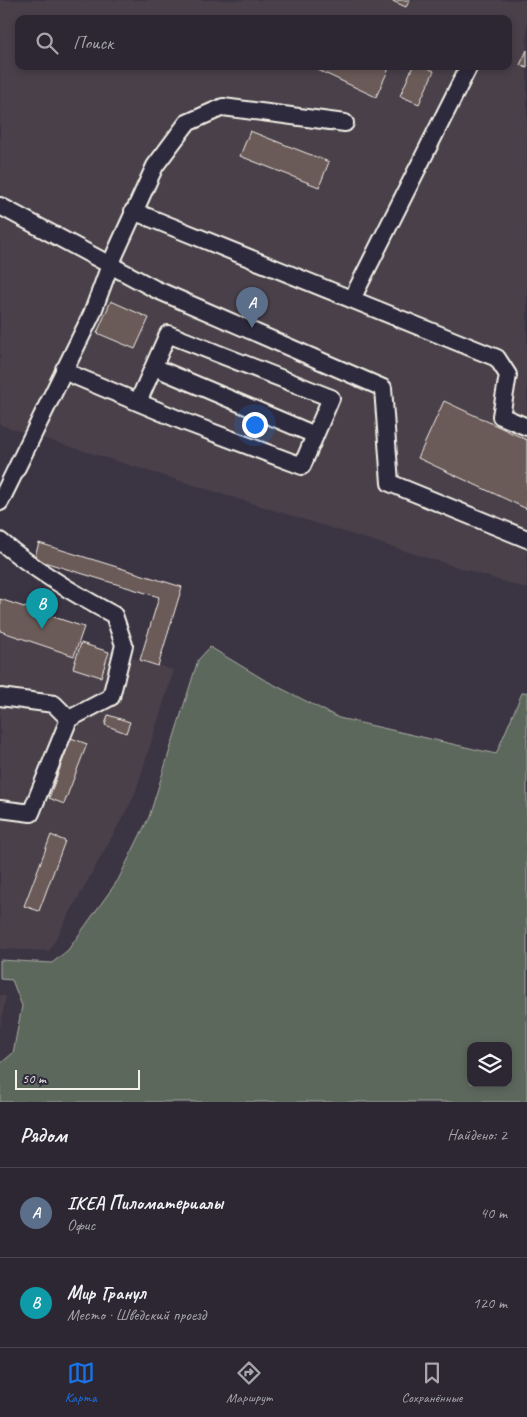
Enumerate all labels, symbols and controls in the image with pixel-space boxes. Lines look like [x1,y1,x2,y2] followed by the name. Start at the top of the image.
[15,15,512,70] search box
[33,29,61,57] icon: search
[73,31,113,55] text: Поиск
[236,287,268,328] pin: A
[242,412,268,438] your location
[26,588,58,629] pin: B
[467,1042,512,1087] map controls
[467,1042,512,1087] button: layers
[15,1067,140,1090] scale bar
[22,1070,46,1087] text: 50 m
[20,1122,67,1148] text: Рядом
[447,1125,507,1145] text: Найдено: 2
[67,1191,223,1215] text: IKEA Пиломатериалы
[32,1203,40,1223] text: A
[480,1203,507,1223] text: 40 m
[67,1215,95,1235] text: Офис
[67,1281,146,1305] text: Мир Гранул
[32,1293,40,1313] text: B
[473,1293,507,1313] text: 120 m
[67,1305,206,1325] text: Место · Шведский проезд
[65,1359,97,1406] tab: Карта
[226,1359,272,1406] tab: Маршрут
[402,1359,462,1406] tab: Сохранённые

